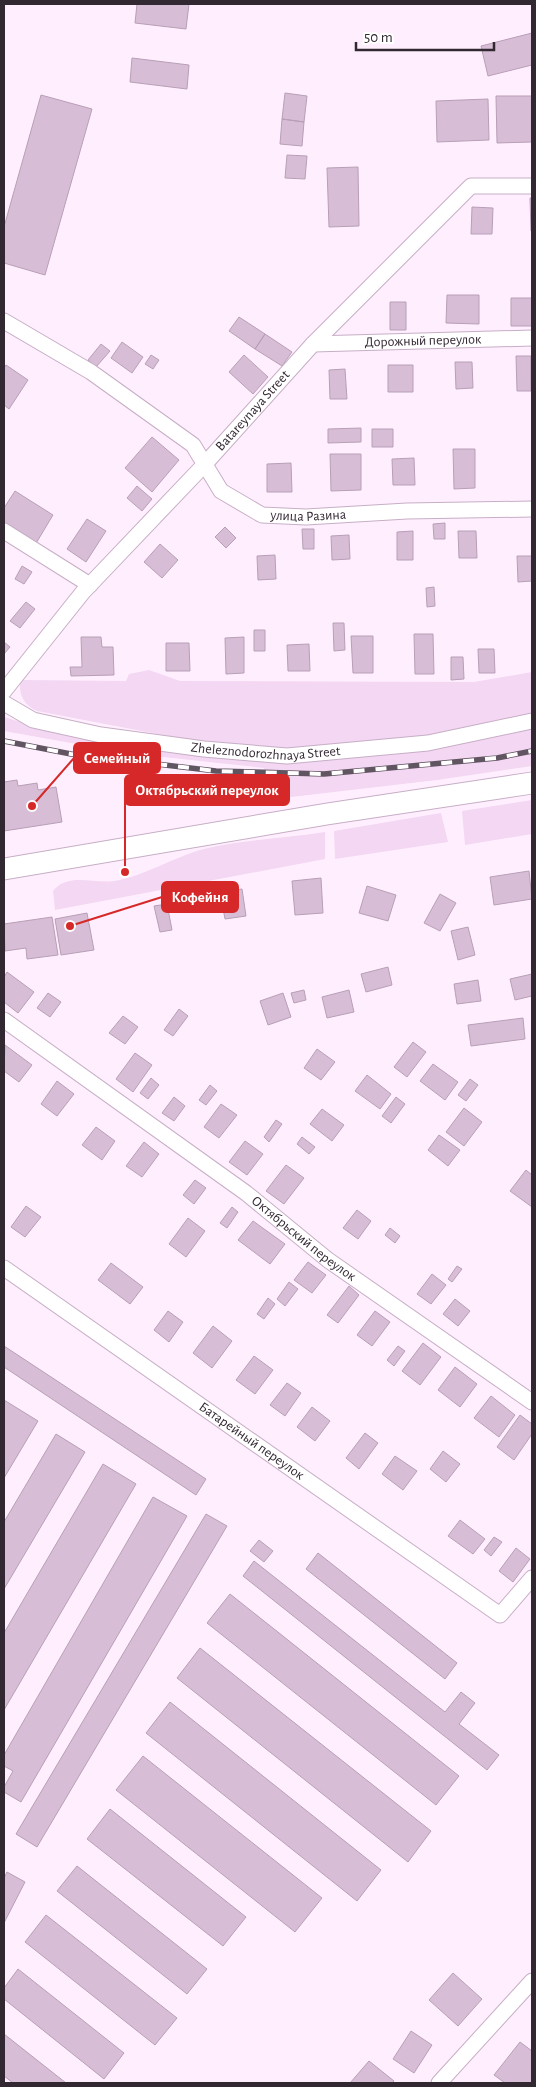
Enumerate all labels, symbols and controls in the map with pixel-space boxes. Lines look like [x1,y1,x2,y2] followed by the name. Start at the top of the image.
[356,20,494,52] scale bar
[364,30,393,45] text: 50 m
[364,332,482,350] street label: Дорожный переулок
[213,368,293,454] street label: Batareynaya Street
[269,508,347,524] street label: улица Разина
[190,740,342,763] street label: Zheleznodorozhnaya Street
[74,743,160,773] callout: Семейный
[84,751,150,766] text: Семейный
[125,775,289,805] callout: Октябрьский переулок
[135,783,279,798] text: Октябрьский переулок
[162,882,238,912] callout: Кофейня
[172,890,228,905] text: Кофейня
[249,1193,359,1284] street label: Октябрьский переулок
[196,1400,307,1483] street label: Батарейный переулок

